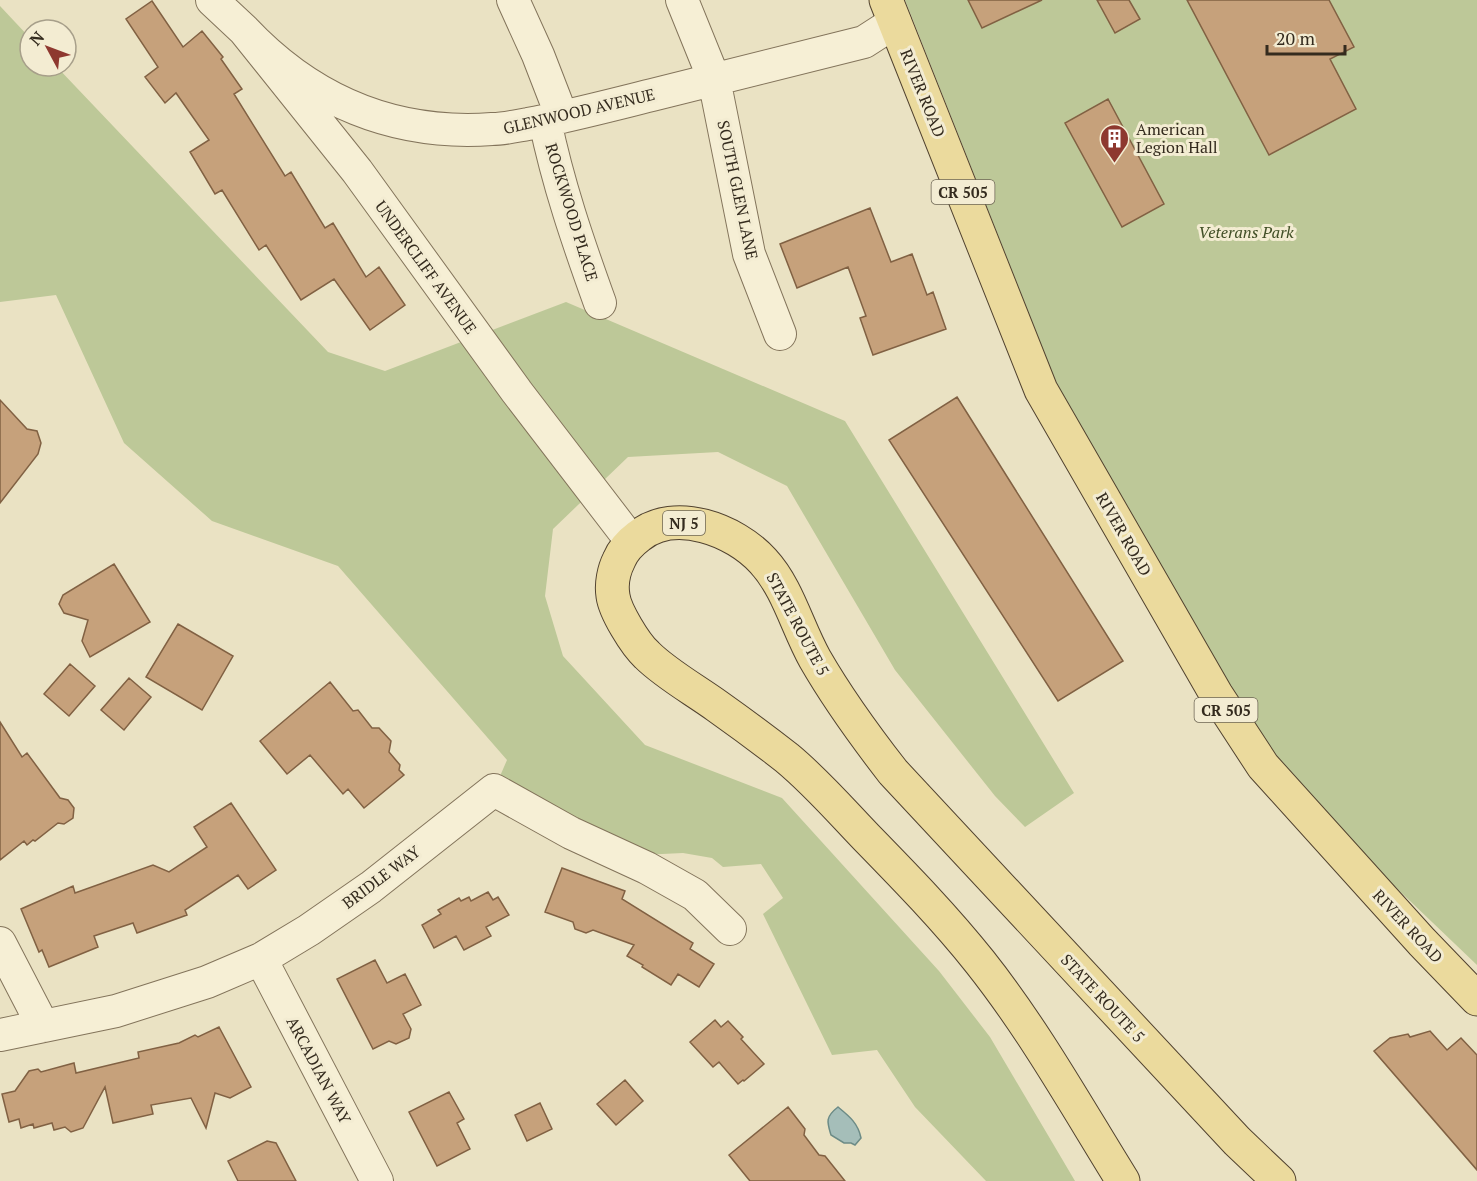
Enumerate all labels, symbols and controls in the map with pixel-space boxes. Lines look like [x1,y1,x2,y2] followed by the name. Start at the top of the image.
[18,18,78,78] north arrow
[1267,18,1345,56] scale bar
[24,26,49,50] text: N
[1276,26,1316,50] text: 20 m
[895,46,951,140] street label: RIVER ROAD
[501,83,657,139] street label: GLENWOOD AVENUE
[712,118,764,262] street label: SOUTH GLEN LANE
[1136,118,1218,158] place label: American Legion Hall
[1099,122,1131,164] building icon: American Legion Hall
[541,140,603,284] street label: ROCKWOOD PLACE
[932,180,994,204] road number: CR 505
[370,196,482,338] street label: UNDERCLIFF AVENUE
[1198,221,1294,243] park label: Veterans Park
[1091,488,1157,580] street label: RIVER ROAD
[663,511,705,535] road number: NJ 5
[762,569,834,679] street label: STATE ROUTE 5
[1194,698,1258,722] road number: CR 505
[338,840,425,914] street label: BRIDLE WAY
[1368,884,1448,968] street label: RIVER ROAD
[1056,949,1150,1047] street label: STATE ROUTE 5
[282,1013,357,1128] street label: ARCADIAN WAY

